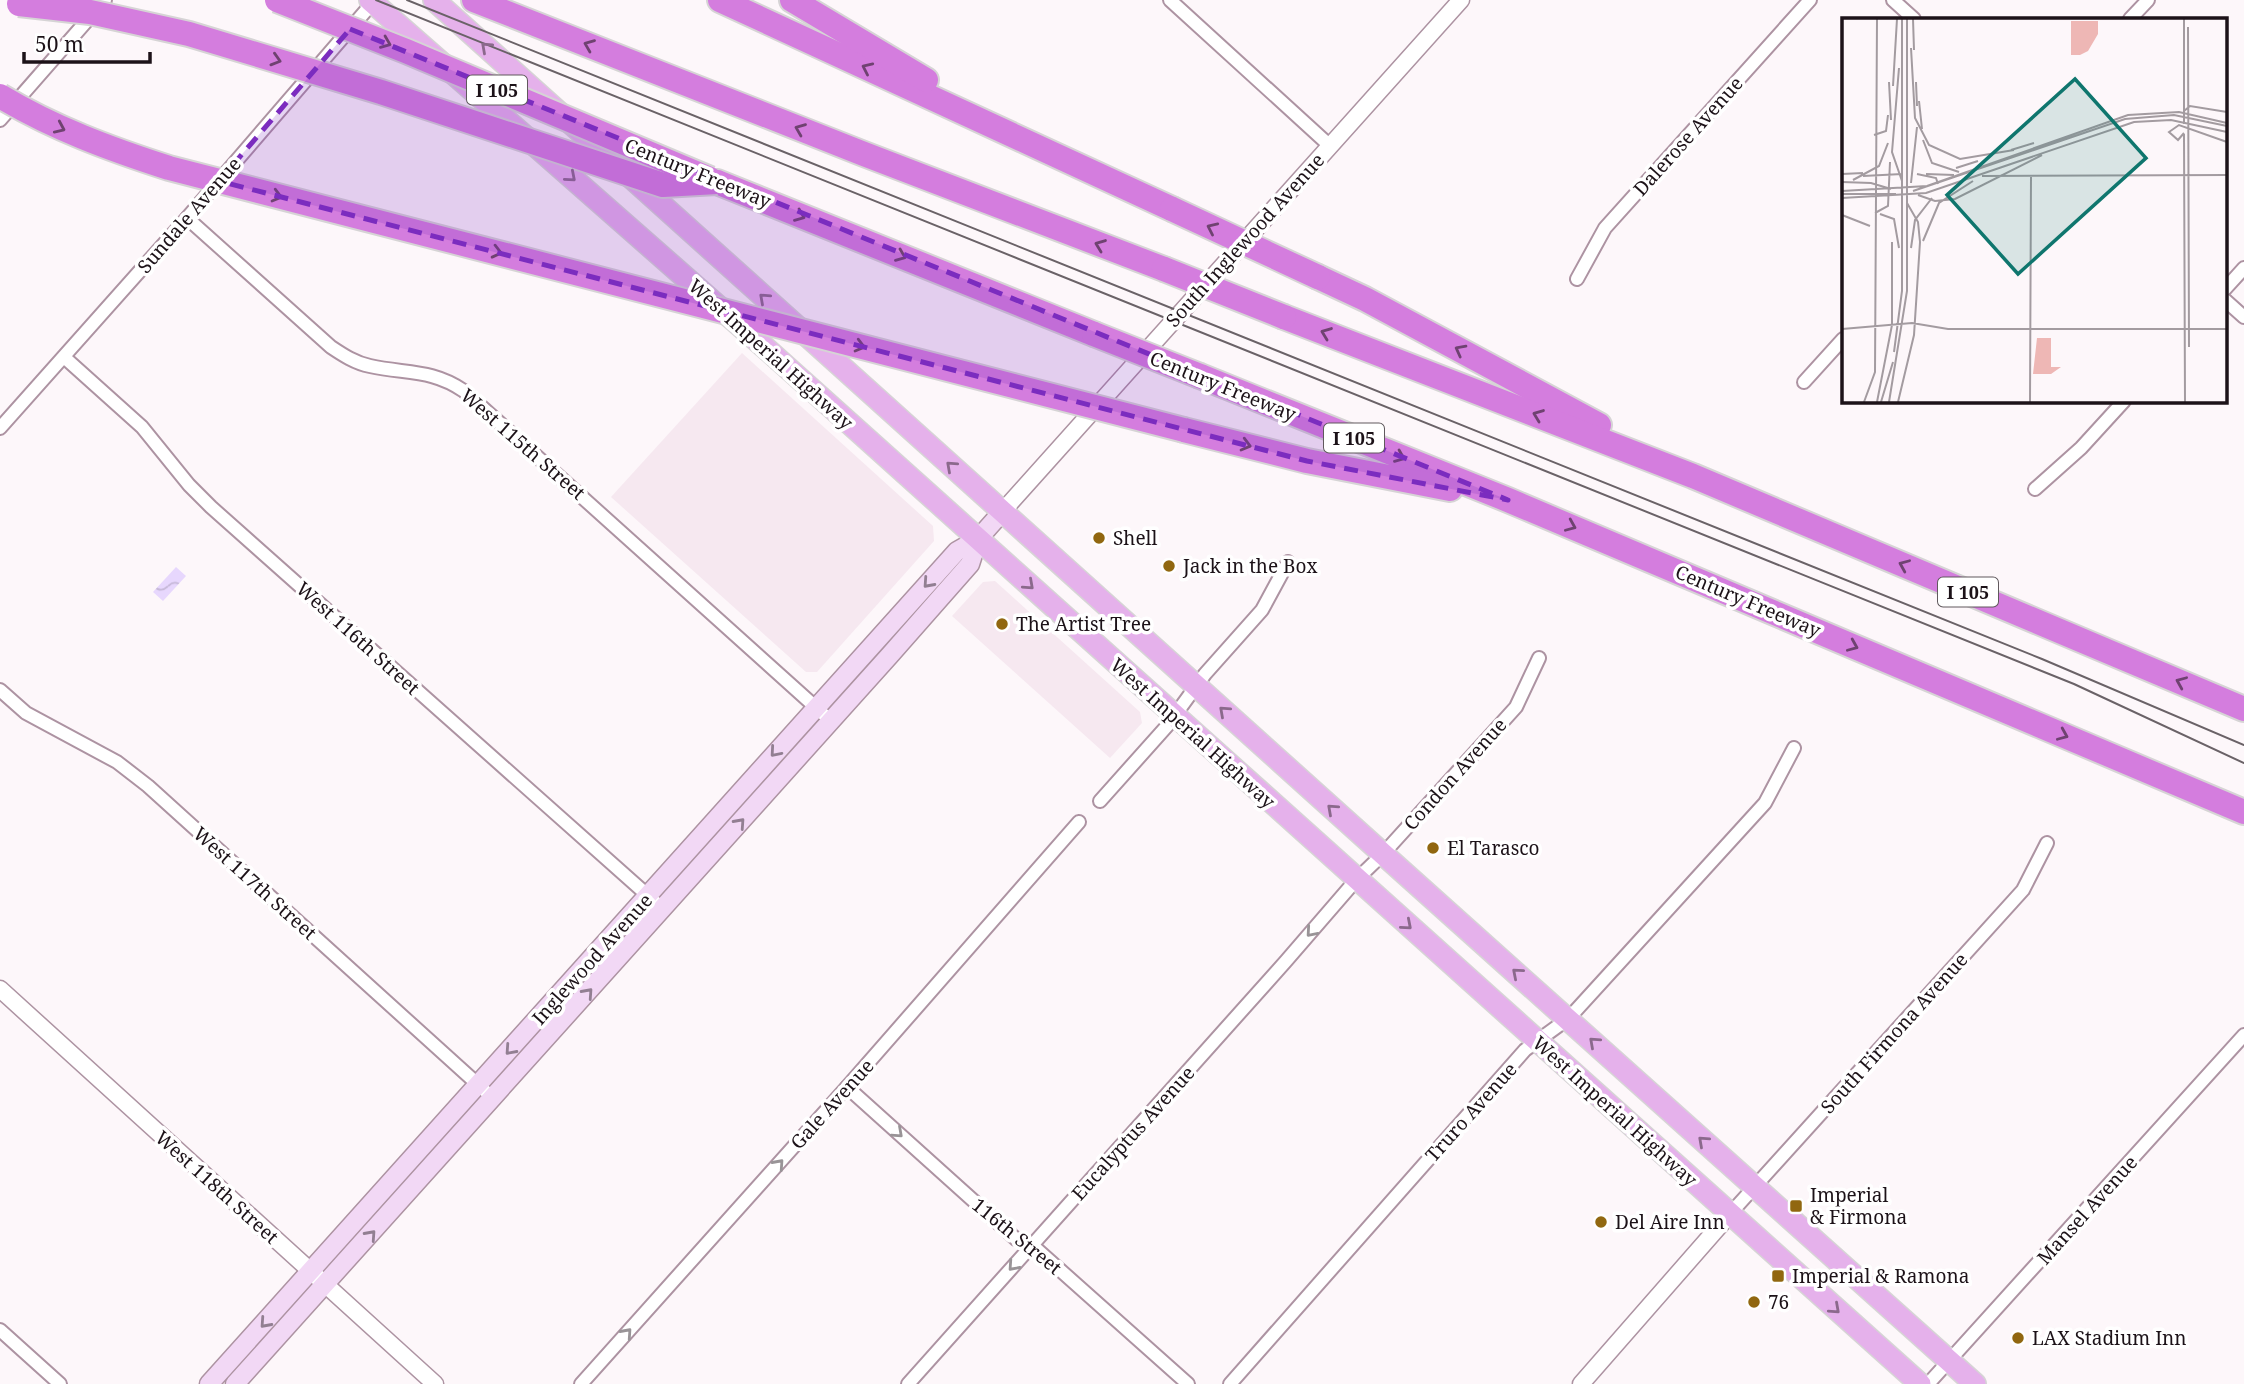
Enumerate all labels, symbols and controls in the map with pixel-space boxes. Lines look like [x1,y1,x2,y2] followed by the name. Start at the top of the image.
[1842,18,2226,402] inset map
[24,21,150,65] scale bar
[35,30,84,58] text: 50 m
[379,35,391,49] one-way arrow
[583,40,595,54] one-way arrow
[481,43,494,55] one-way arrow
[270,52,282,67] one-way arrow
[862,62,875,76] one-way arrow
[1627,71,1749,201] street label: Dalerose Avenue
[467,76,527,104] road number: I 105
[53,120,65,134] one-way arrow
[795,124,807,138] one-way arrow
[621,132,775,214] street label: Century Freeway
[1160,148,1330,332] street label: South Inglewood Avenue
[131,151,247,279] street label: Sundale Avenue
[563,169,576,181] one-way arrow
[271,188,283,202] one-way arrow
[793,207,805,221] one-way arrow
[1207,222,1219,236] one-way arrow
[1095,239,1107,253] one-way arrow
[491,244,503,258] one-way arrow
[894,248,906,262] one-way arrow
[683,273,859,435] street label: West Imperial Highway
[759,294,772,306] one-way arrow
[1321,327,1333,341] one-way arrow
[854,338,866,352] one-way arrow
[1146,345,1300,427] street label: Century Freeway
[1455,345,1467,359] one-way arrow
[455,382,591,506] street label: West 115th Street
[1533,410,1545,424] one-way arrow
[1324,424,1384,452] road number: I 105
[1240,437,1252,451] one-way arrow
[1393,448,1405,462] one-way arrow
[947,462,960,475] one-way arrow
[1564,518,1576,532] one-way arrow
[1113,525,1157,551] place label: Shell
[1091,530,1107,546] marker: Shell
[1182,553,1317,579] place label: Jack in the Box
[1161,558,1177,574] marker: Jack in the Box
[1671,559,1825,643] street label: Century Freeway
[1899,559,1911,573] one-way arrow
[923,575,936,588] one-way arrow
[291,576,426,701] street label: West 116th Street
[1021,576,1034,589] one-way arrow
[1938,578,1998,606] road number: I 105
[1016,611,1151,637] place label: The Artist Tree
[994,616,1010,632] marker: The Artist Tree
[1846,638,1858,652] one-way arrow
[1105,652,1281,814] street label: West Imperial Highway
[2176,676,2188,690] one-way arrow
[1219,707,1232,720] one-way arrow
[1398,712,1512,836] street label: Condon Avenue
[2055,727,2068,741] one-way arrow
[771,744,783,757] one-way arrow
[1327,804,1340,817] one-way arrow
[732,818,744,831] one-way arrow
[188,821,323,946] street label: West 117th Street
[1447,835,1540,861] place label: El Tarasco
[1425,840,1441,856] marker: El Tarasco
[526,888,658,1030] street label: Inglewood Avenue
[1399,917,1412,929] one-way arrow
[1307,923,1319,936] one-way arrow
[1815,947,1973,1119] street label: South Firmona Avenue
[1513,969,1526,981] one-way arrow
[580,988,592,1001] one-way arrow
[1527,1030,1703,1192] street label: West Imperial Highway
[1589,1038,1602,1050] one-way arrow
[506,1042,518,1055] one-way arrow
[784,1053,880,1155] street label: Gale Avenue
[1419,1057,1523,1167] street label: Truro Avenue
[1066,1060,1200,1206] street label: Eucalyptus Avenue
[150,1125,285,1250] street label: West 118th Street
[890,1125,903,1137] one-way arrow
[1698,1137,1711,1149] one-way arrow
[2031,1150,2143,1270] street label: Mansel Avenue
[771,1159,783,1172] one-way arrow
[1810,1182,1907,1230] place label: Imperial & Firmona
[967,1192,1068,1280] street label: 116th Street
[1788,1198,1804,1214] marker: Imperial & Firmona
[1615,1209,1725,1235] place label: Del Aire Inn
[1593,1214,1609,1230] marker: Del Aire Inn
[363,1230,375,1243] one-way arrow
[1009,1258,1021,1271] one-way arrow
[1792,1263,1969,1289] place label: Imperial & Ramona
[1770,1268,1786,1284] marker: Imperial & Ramona
[1768,1289,1789,1315] place label: 76
[1746,1294,1762,1310] marker: 76
[1827,1300,1840,1313] one-way arrow
[260,1315,273,1328] one-way arrow
[2032,1325,2187,1351] place label: LAX Stadium Inn
[619,1328,631,1341] one-way arrow
[2010,1330,2026,1346] marker: LAX Stadium Inn

